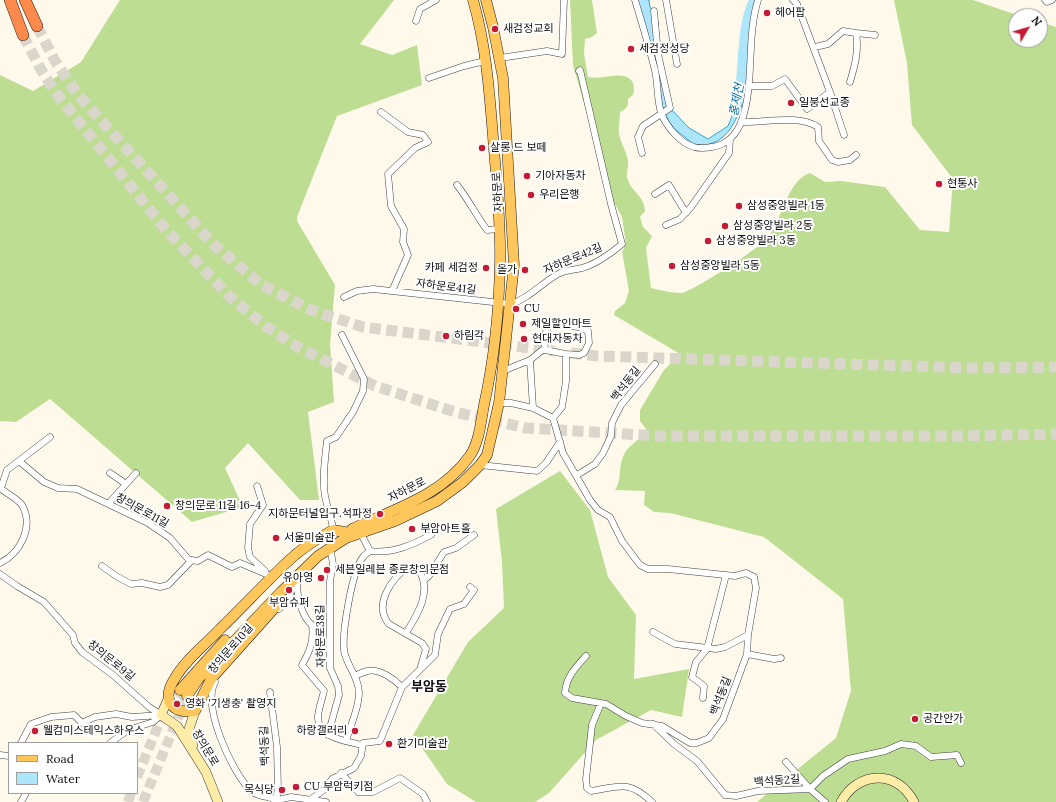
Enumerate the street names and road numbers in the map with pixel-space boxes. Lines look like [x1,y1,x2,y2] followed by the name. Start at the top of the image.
[490,171,506,213] street label: 자하문로
[542,241,604,277] street label: 자하문로42길
[415,277,477,297] street label: 자하문로41길
[608,364,644,404] street label: 백석동길
[386,475,428,505] street label: 자하문로
[113,491,171,531] street label: 창의문로11길
[314,604,328,668] street label: 자하문로38길
[206,621,256,677] street label: 창의문로10길
[85,638,137,684] street label: 창의문로9길
[708,675,734,717] street label: 백석동길
[258,726,272,766] street label: 백석동길
[189,727,221,769] street label: 창의문로
[753,773,801,789] street label: 백석동2길

